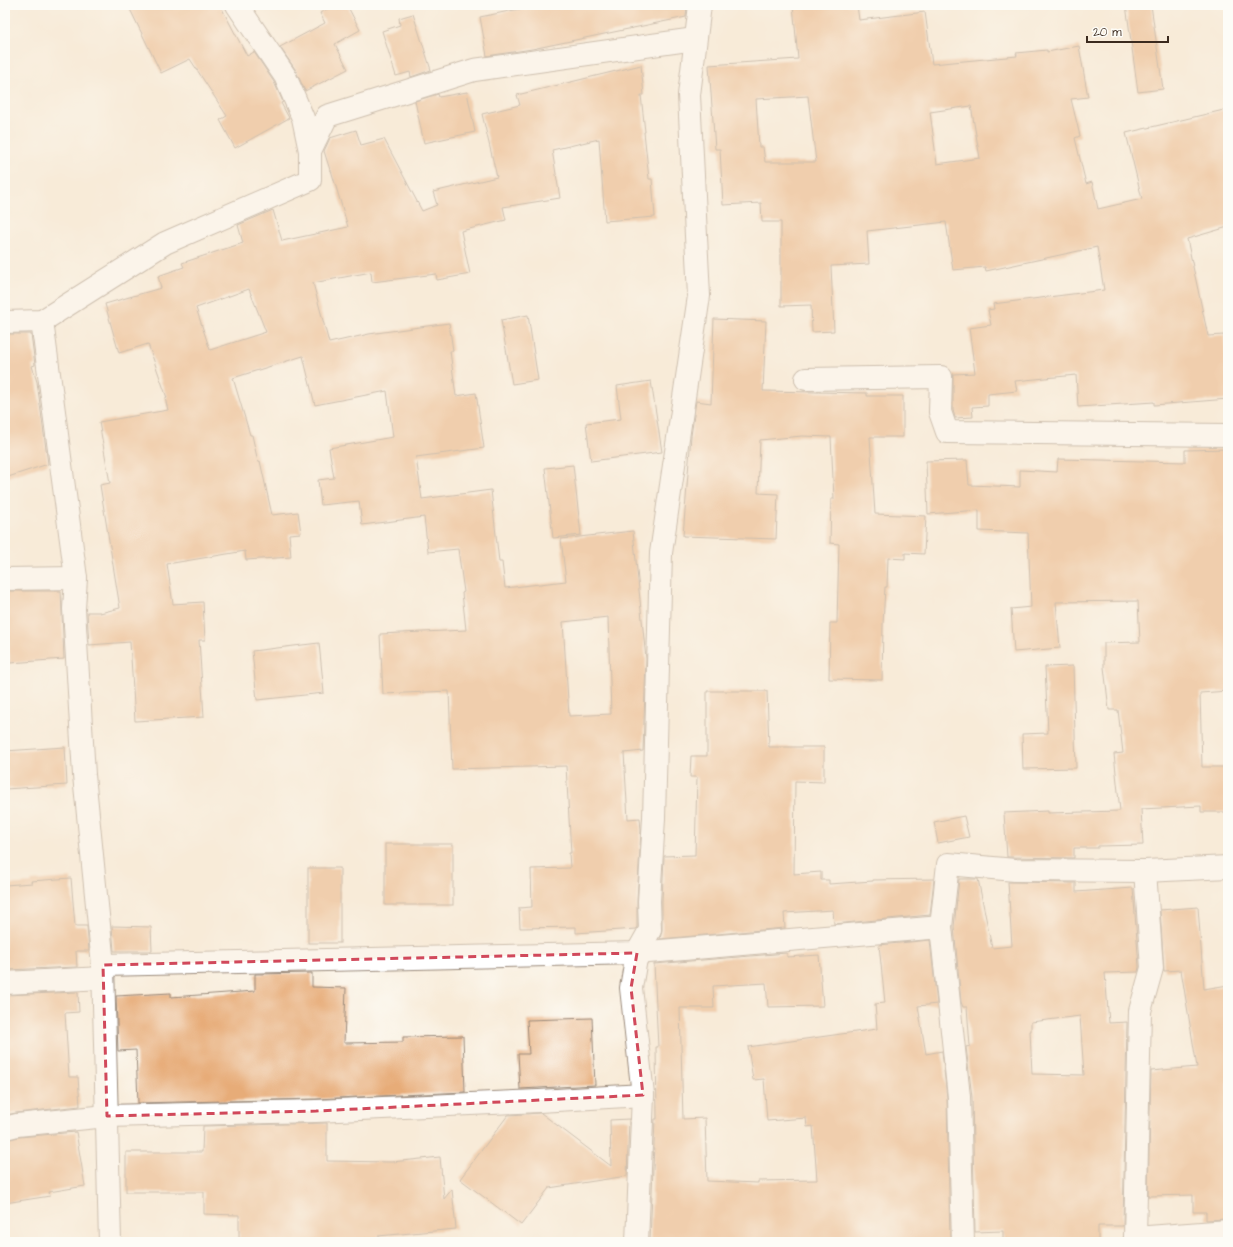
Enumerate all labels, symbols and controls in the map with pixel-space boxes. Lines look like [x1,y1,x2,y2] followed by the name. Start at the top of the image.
[1087,18,1168,44] scale bar
[1093,24,1122,41] text: 20 m

